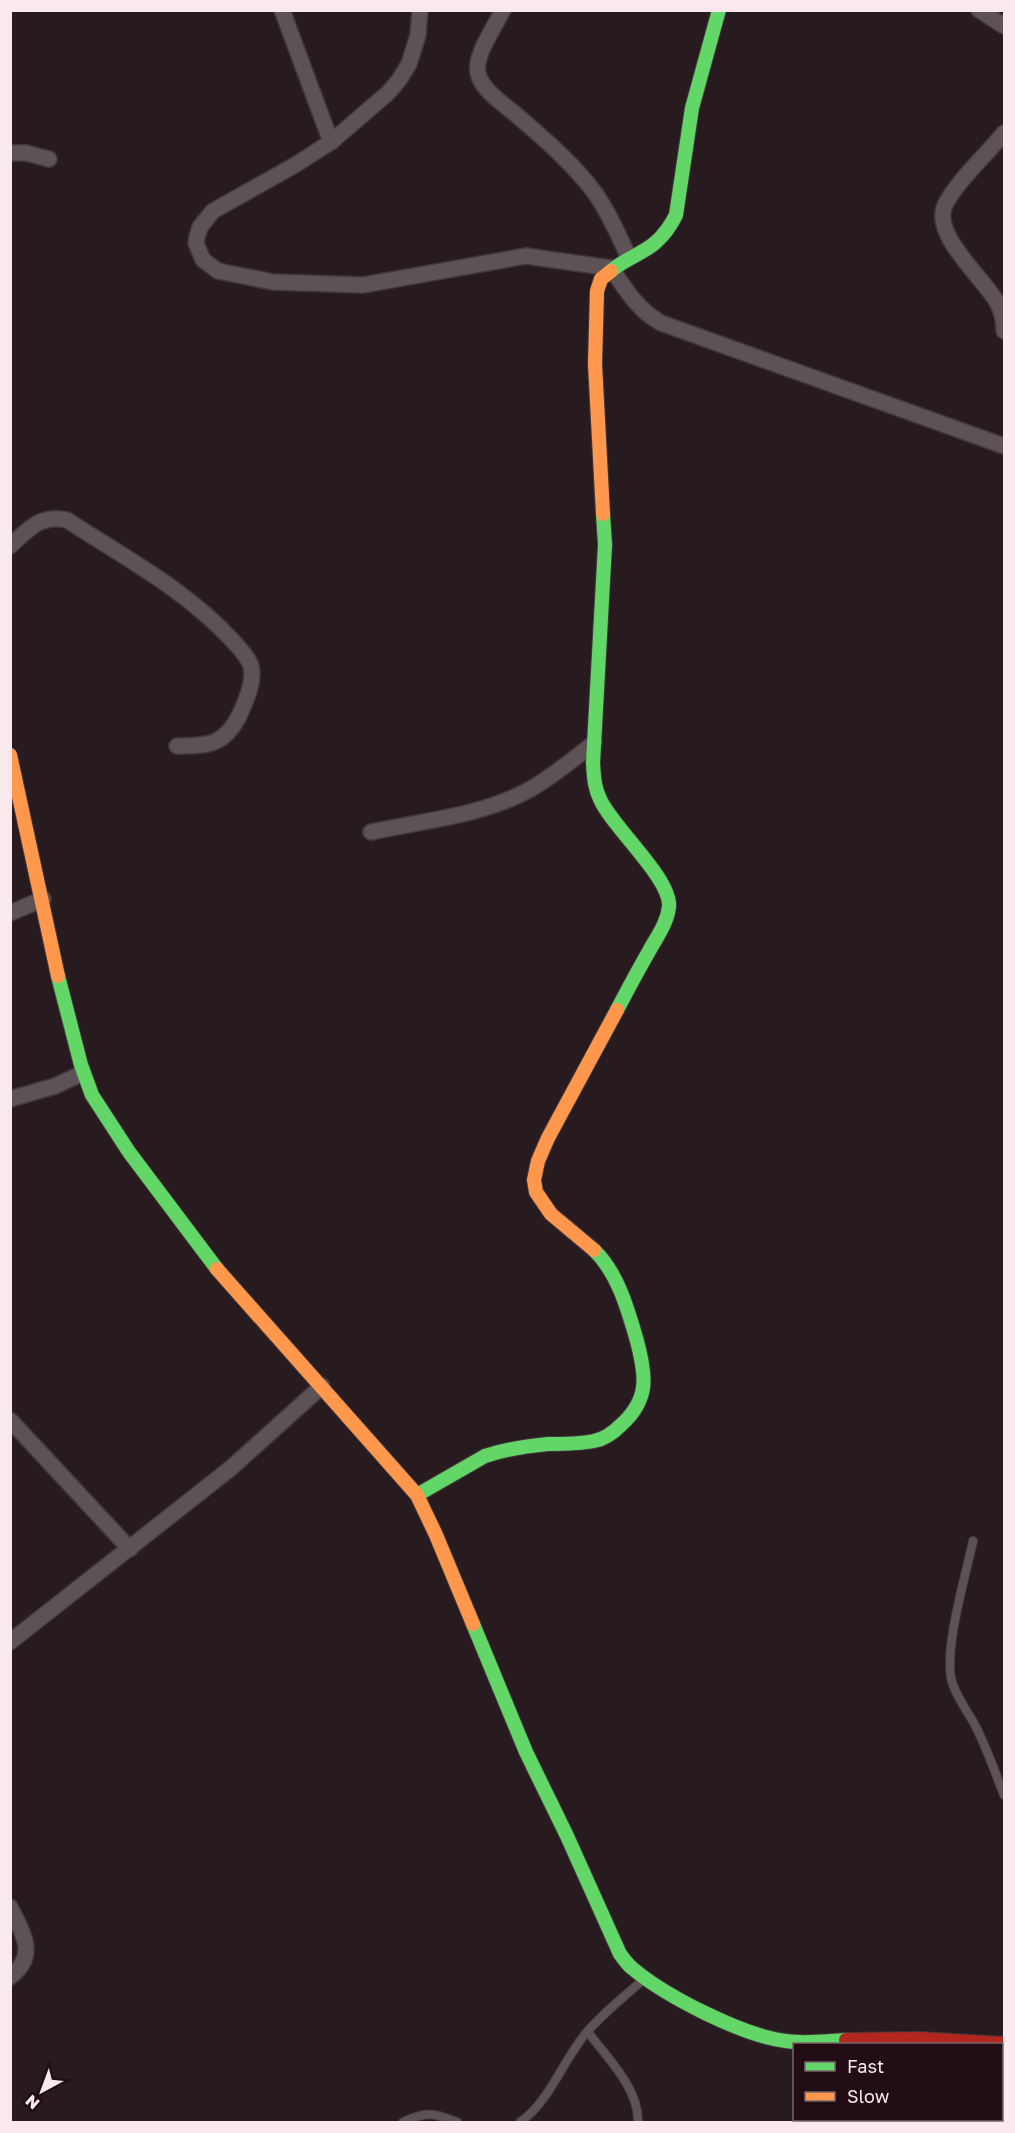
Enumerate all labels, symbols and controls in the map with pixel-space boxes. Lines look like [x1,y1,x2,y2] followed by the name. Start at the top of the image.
[793,2043,1003,2121] legend
[847,2055,884,2077] text: Fast
[12,2061,72,2121] north arrow
[847,2085,890,2107] text: Slow
[21,2091,43,2114] text: N

